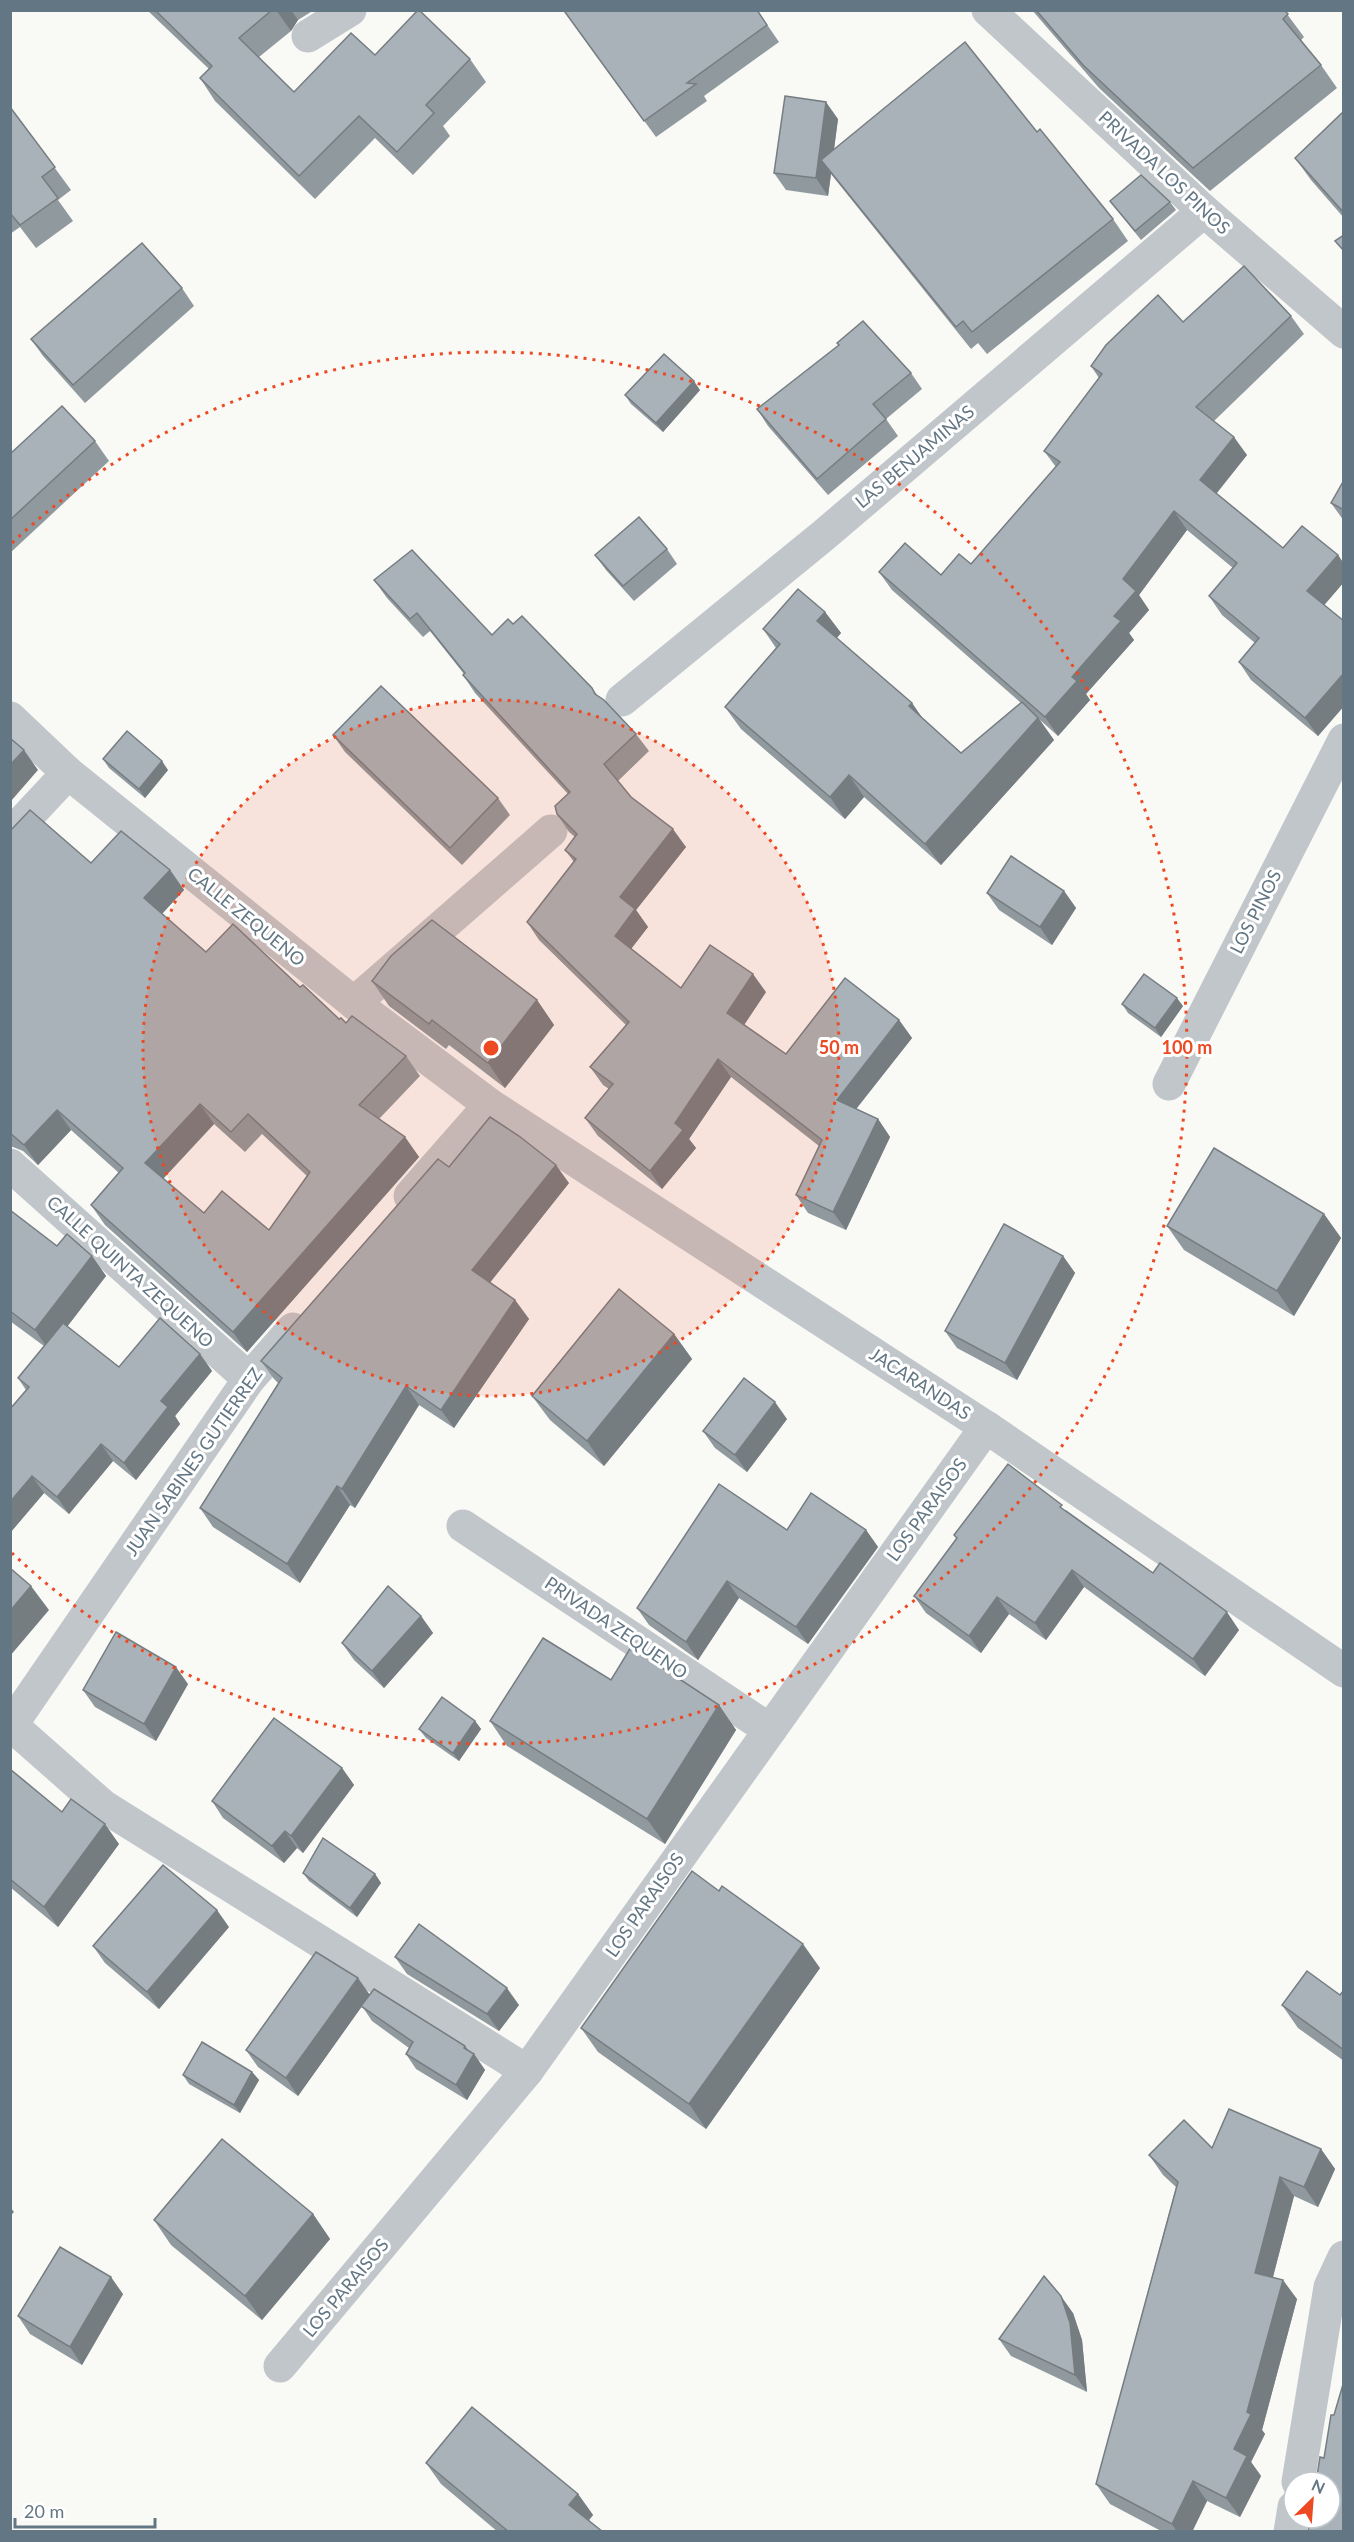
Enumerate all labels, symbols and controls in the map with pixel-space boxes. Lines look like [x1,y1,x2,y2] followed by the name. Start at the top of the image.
[1095,106,1235,239] street label: PRIVADA LOS PINOS
[850,400,978,512] street label: LAS BENJAMINAS
[183,862,310,970] street label: CALLE ZEQUENO
[1225,866,1286,957] street label: LOS PINOS
[819,1036,859,1058] text: 50 m
[1162,1036,1212,1058] text: 100 m
[481,1038,501,1058] centre of rings
[43,1191,219,1352] street label: CALLE QUINTA ZEQUENO
[866,1342,975,1424] street label: JACARANDAS
[120,1363,267,1560] street label: JUAN SABINES GUTIERREZ
[881,1454,971,1565] street label: LOS PARAISOS
[541,1571,692,1683] street label: PRIVADA ZEQUENO
[600,1848,688,1961] street label: LOS PARAISOS
[298,2234,393,2341] street label: LOS PARAISOS
[1282,2470,1342,2530] north arrow
[1309,2475,1328,2497] text: N
[15,2491,154,2529] scale bar
[24,2500,64,2522] text: 20 m

